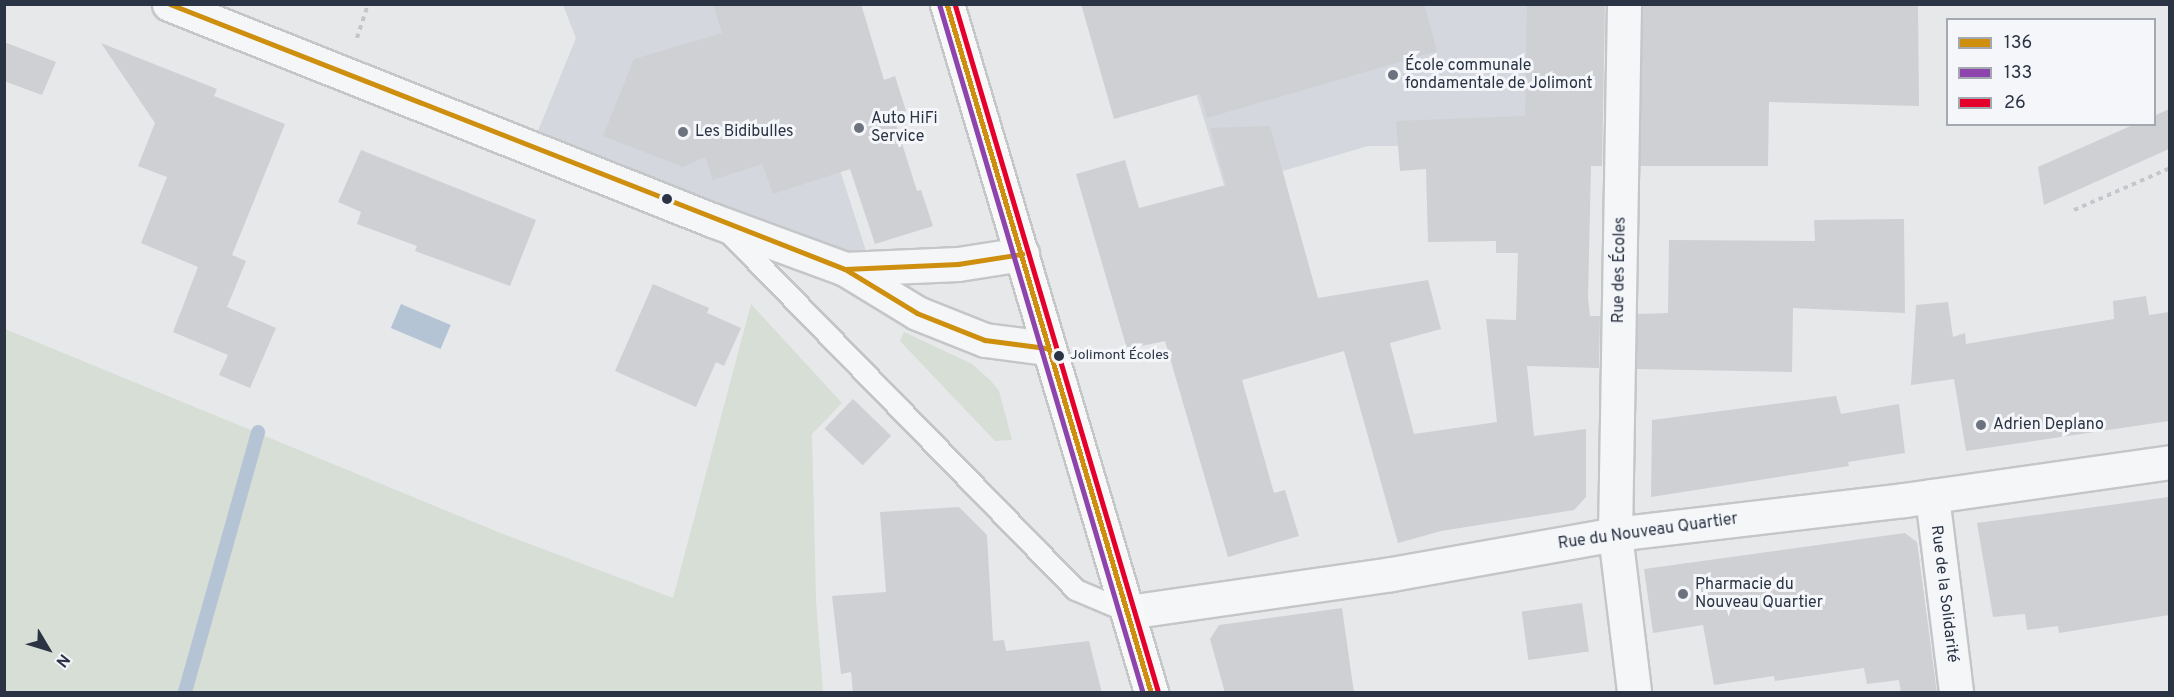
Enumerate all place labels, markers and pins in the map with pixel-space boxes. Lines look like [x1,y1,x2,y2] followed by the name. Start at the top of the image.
[1405,56,1593,94] place label: École communale fondamentale de Jolimont
[1386,68,1400,82] marker: École communale fondamentale de Jolimont
[871,109,938,147] place label: Auto HiFi Service
[852,121,866,135] marker: Auto HiFi Service
[695,122,794,142] place label: Les Bidibulles
[676,125,690,139] marker: Les Bidibulles
[661,193,673,205] unlabelled marker
[1070,348,1169,364] place label: Jolimont Écoles
[1053,350,1065,362] marker: Jolimont Écoles
[1993,415,2104,435] place label: Adrien Deplano
[1974,418,1988,432] marker: Adrien Deplano
[1695,575,1823,613] place label: Pharmacie du Nouveau Quartier
[1676,587,1690,601] marker: Pharmacie du Nouveau Quartier

